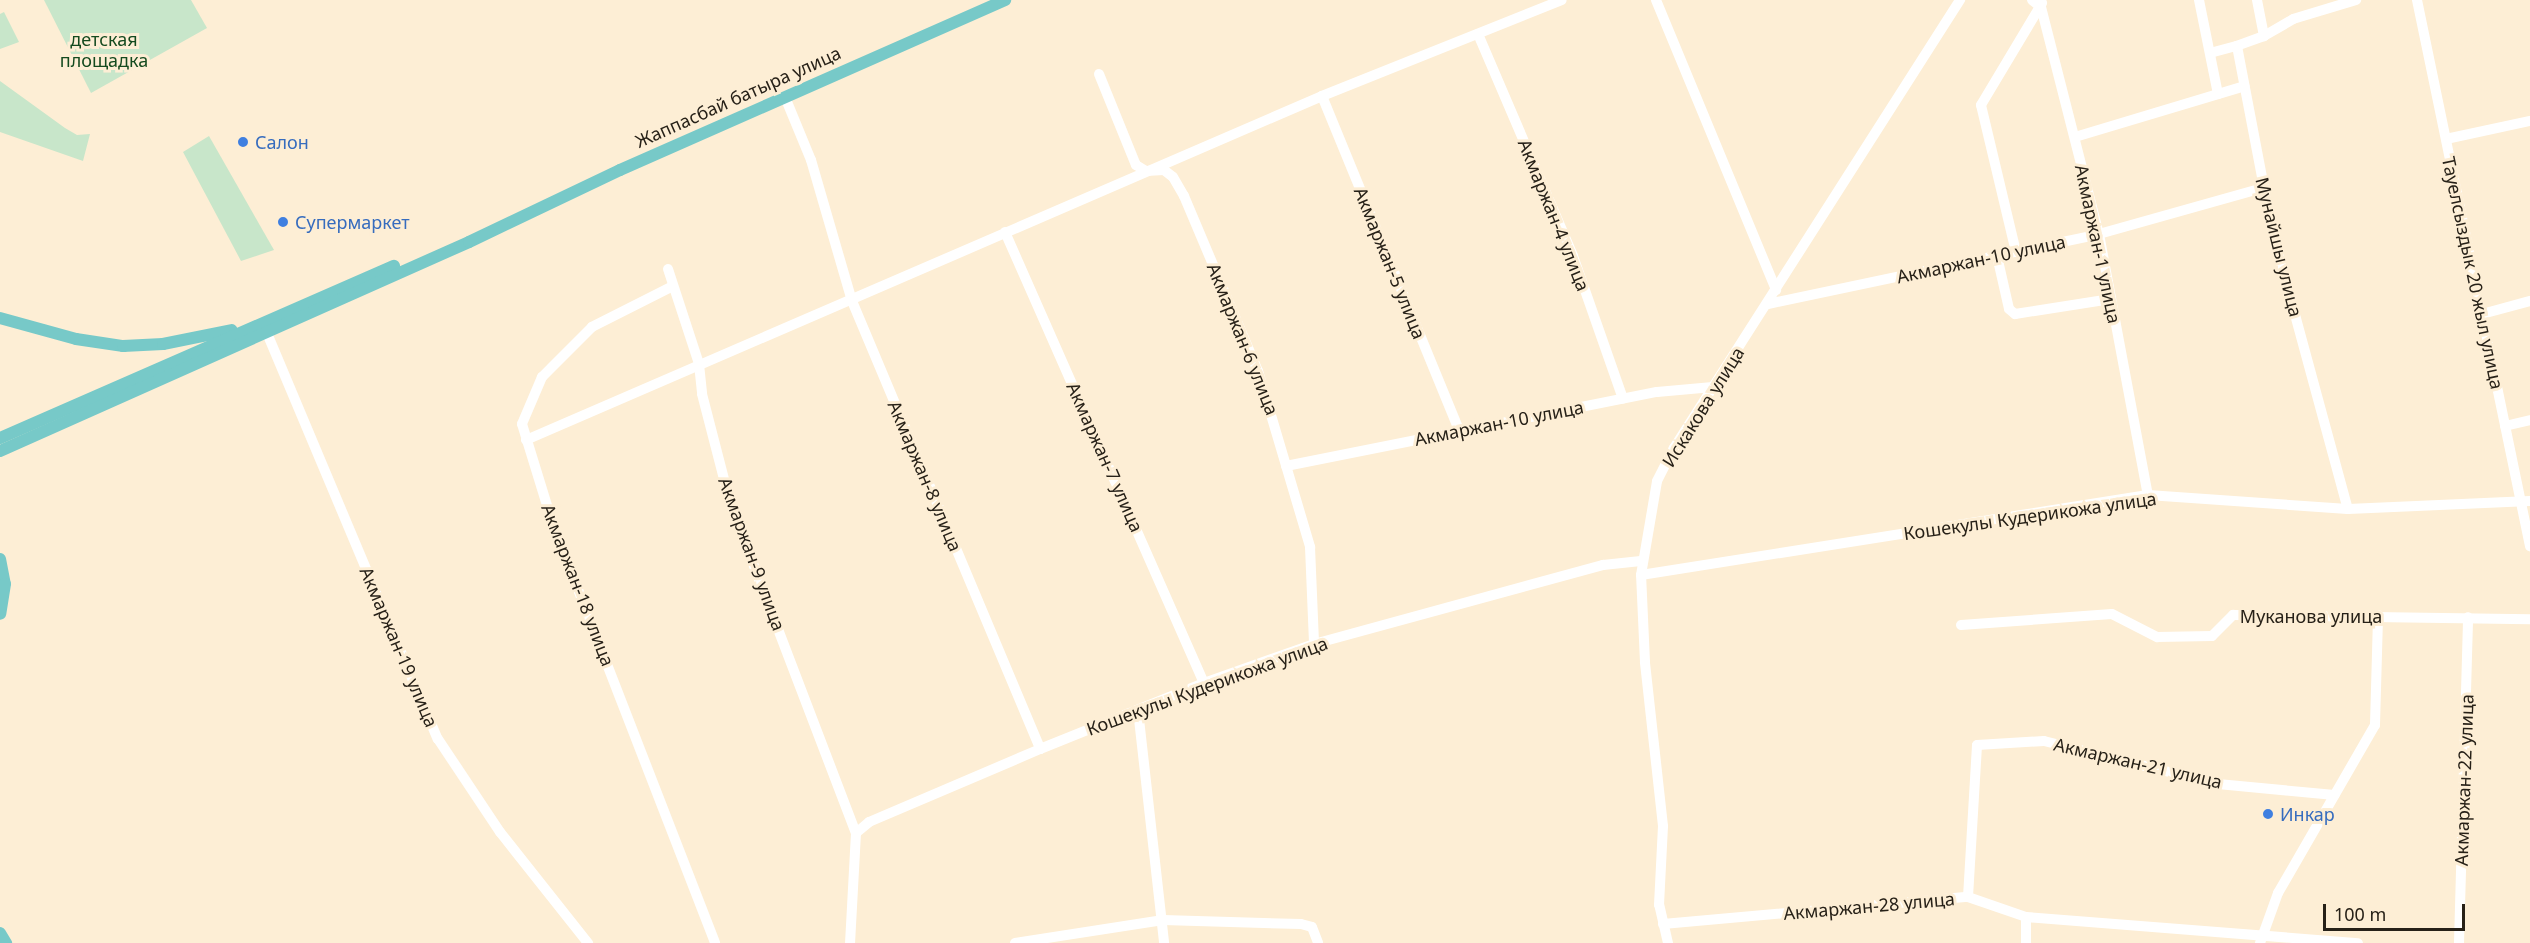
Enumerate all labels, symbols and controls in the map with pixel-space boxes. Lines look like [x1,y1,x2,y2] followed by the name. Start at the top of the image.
[60,29,148,72] park label: детская площадка
[632,42,844,152] street label: Жаппасбай батыра улица
[255,131,309,153] place label: Салон
[236,135,250,149] marker: Салон
[1514,136,1594,294] street label: Акмаржан-4 улица
[2438,155,2508,391] street label: Тауелсыздык 20 жыл улица
[2071,163,2125,325] street label: Акмаржан-1 улица
[2251,175,2307,319] street label: Мунайшы улица
[1350,184,1430,342] street label: Акмаржан-5 улица
[295,211,410,233] place label: Супермаркет
[276,215,290,229] marker: Супермаркет
[1895,231,2067,287] street label: Акмаржан-10 улица
[1203,260,1283,418] street label: Акмаржан-6 улица
[1657,343,1749,471] street label: Искакова улица
[1062,379,1148,535] street label: Акмаржан-7 улица
[1413,396,1585,450] street label: Акмаржан-10 улица
[883,397,967,555] street label: Акмаржан-8 улица
[714,474,790,634] street label: Акмаржан-9 улица
[1902,488,2158,544] street label: Кошекулы Кудерикожа улица
[537,501,619,669] street label: Акмаржан-18 улица
[355,564,443,730] street label: Акмаржан-19 улица
[2240,605,2382,627] street label: Муканова улица
[1083,632,1331,740] street label: Кошекулы Кудерикожа улица
[2450,694,2478,866] street label: Акмаржан-22 улица
[2052,733,2224,793] street label: Акмаржан-21 улица
[2280,803,2335,825] place label: Инкар
[2261,807,2275,821] marker: Инкар
[1782,888,1956,924] street label: Акмаржан-28 улица
[2326,892,2468,930] scale bar
[2334,902,2386,926] text: 100 m

